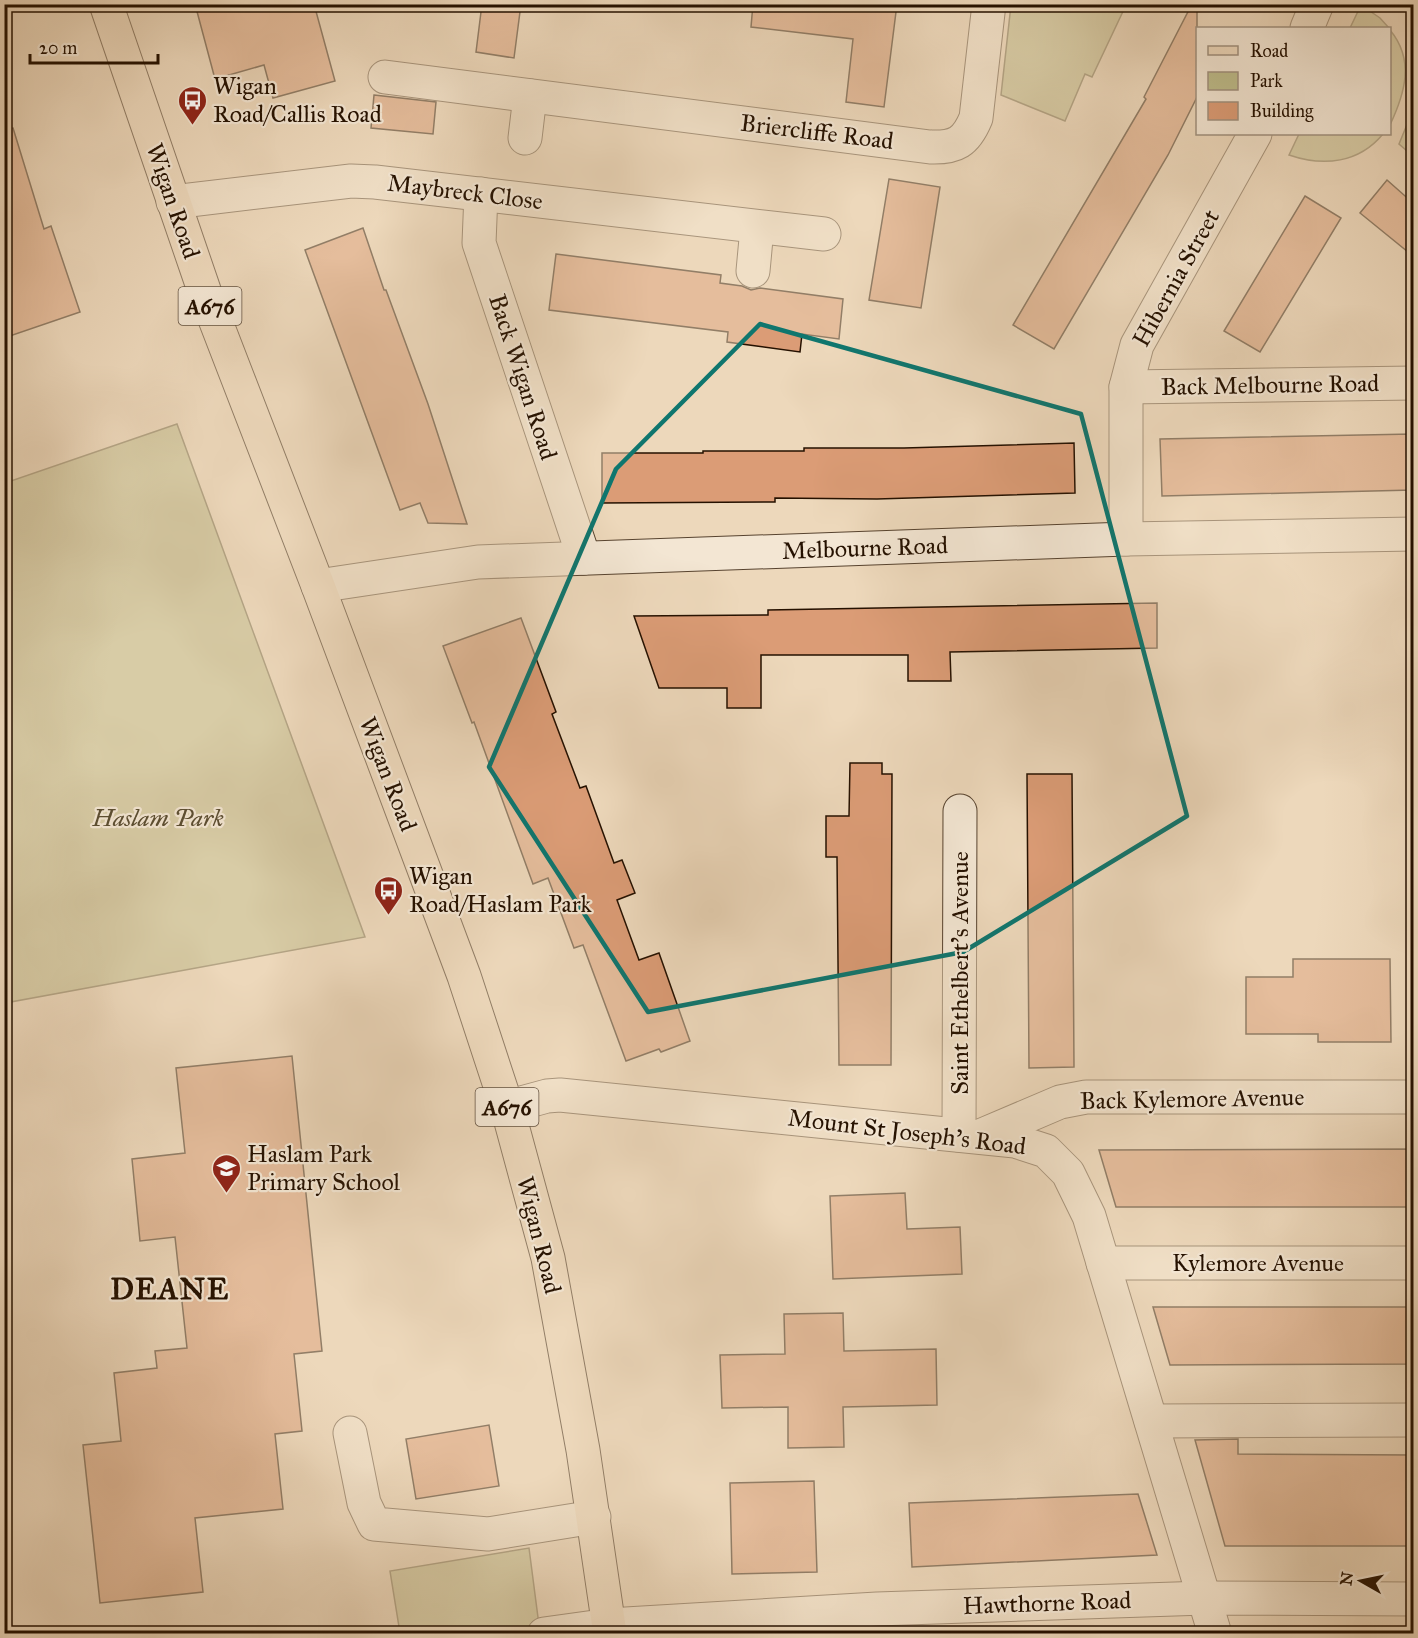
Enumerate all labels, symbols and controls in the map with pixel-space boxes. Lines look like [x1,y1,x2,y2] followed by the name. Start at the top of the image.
[30,27,158,65] scale bar
[1196,27,1391,135] legend
[39,37,77,59] text: 20 m
[1250,40,1288,62] text: Road
[1250,70,1283,92] text: Park
[213,71,382,129] place label: Wigan Road/Callis Road
[176,84,208,126] bus stop icon: Wigan Road/Callis Road
[1250,100,1314,123] text: Building
[739,108,895,156] street label: Briercliffe Road
[139,139,207,263] street label: Wigan Road
[386,168,544,216] street label: Maybreck Close
[1126,204,1226,352] street label: Hibernia Street
[178,287,242,325] road number: A676
[482,290,564,464] street label: Back Wigan Road
[1161,368,1379,402] street label: Back Melbourne Road
[782,530,948,566] street label: Melbourne Road
[352,713,424,835] street label: Wigan Road
[91,803,224,833] park label: Haslam Park
[945,851,975,1095] street label: Saint Ethelbert's Avenue
[409,861,592,919] place label: Wigan Road/Haslam Park
[372,874,404,916] bus stop icon: Wigan Road/Haslam Park
[1079,1082,1305,1116] street label: Back Kylemore Avenue
[476,1088,538,1126] road number: A676
[786,1102,1028,1162] street label: Mount St Joseph's Road
[247,1139,401,1197] place label: Haslam Park Primary School
[210,1152,242,1194] school or university icon: Haslam Park Primary School
[510,1173,568,1297] street label: Wigan Road
[1172,1248,1344,1278] street label: Kylemore Avenue
[110,1271,230,1307] district label: DEANE
[1331,1551,1391,1611] north arrow
[1336,1570,1357,1587] text: N
[962,1585,1132,1621] street label: Hawthorne Road

